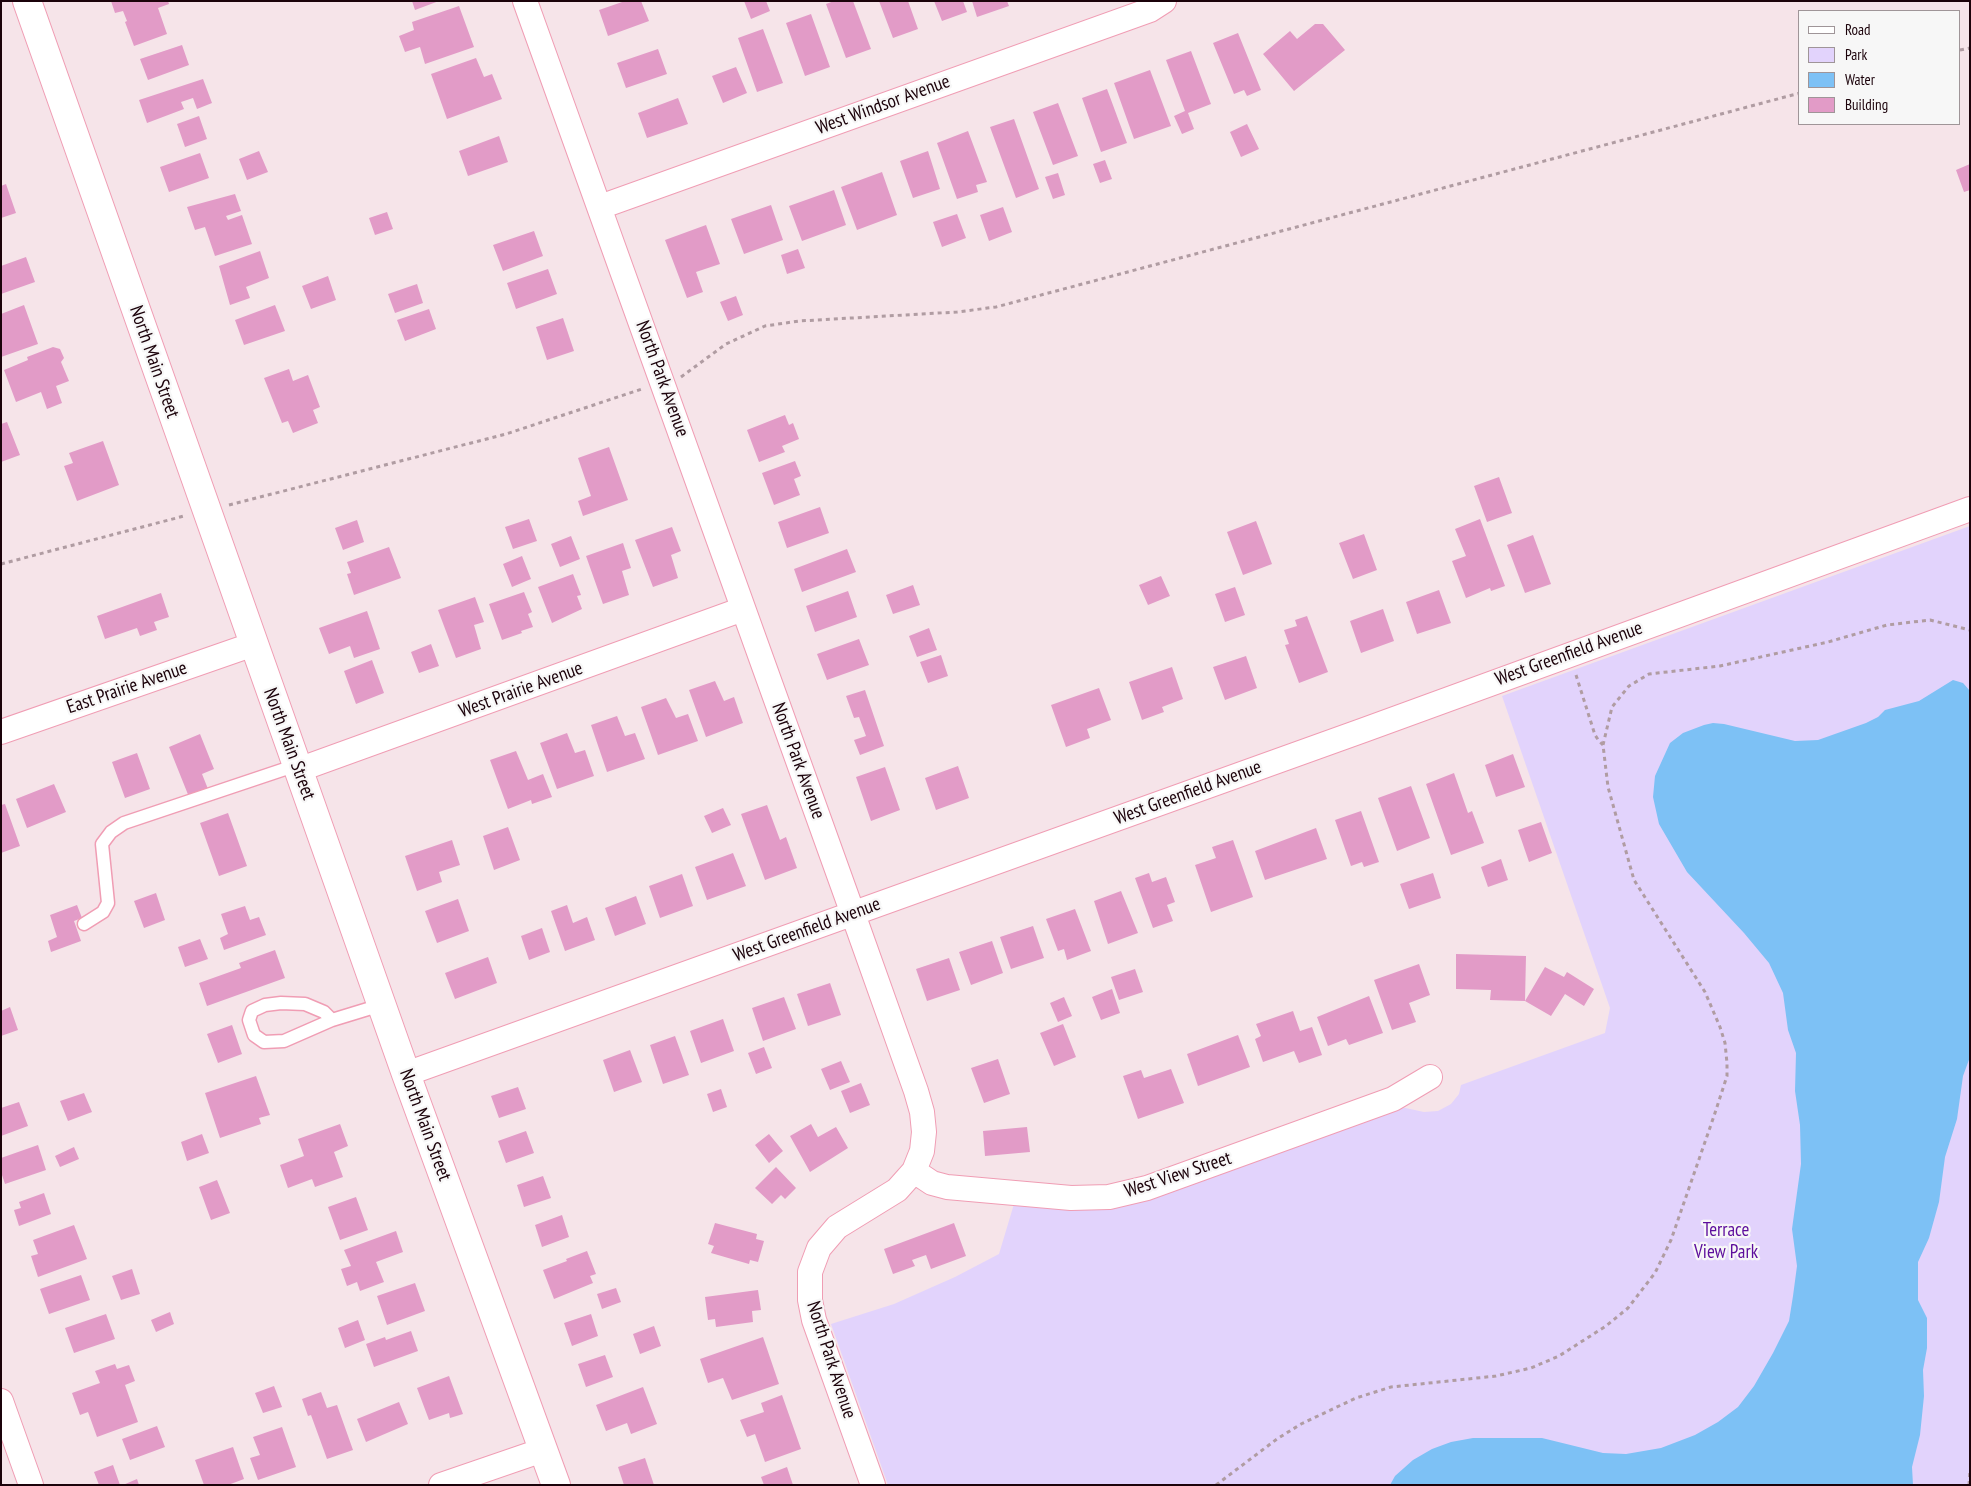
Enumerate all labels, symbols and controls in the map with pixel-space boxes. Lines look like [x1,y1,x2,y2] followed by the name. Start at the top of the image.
[1798,10,1961,125] legend
[1845,20,1871,39] text: Road
[1845,45,1867,64] text: Park
[813,70,953,140] street label: West Windsor Avenue
[1845,70,1875,89] text: Water
[1845,95,1888,114] text: Building
[124,303,184,421] street label: North Main Street
[630,318,694,440] street label: North Park Avenue
[1492,617,1646,691] street label: West Greenfield Avenue
[64,657,190,719] street label: East Prairie Avenue
[456,657,586,723] street label: West Prairie Avenue
[258,685,320,803] street label: North Main Street
[766,700,830,822] street label: North Park Avenue
[1111,756,1265,830] street label: West Greenfield Avenue
[730,893,884,967] street label: West Greenfield Avenue
[394,1066,456,1184] street label: North Main Street
[1122,1147,1234,1203] street label: West View Street
[1694,1220,1758,1264] park label: Terrace View Park
[801,1298,861,1422] street label: North Park Avenue

